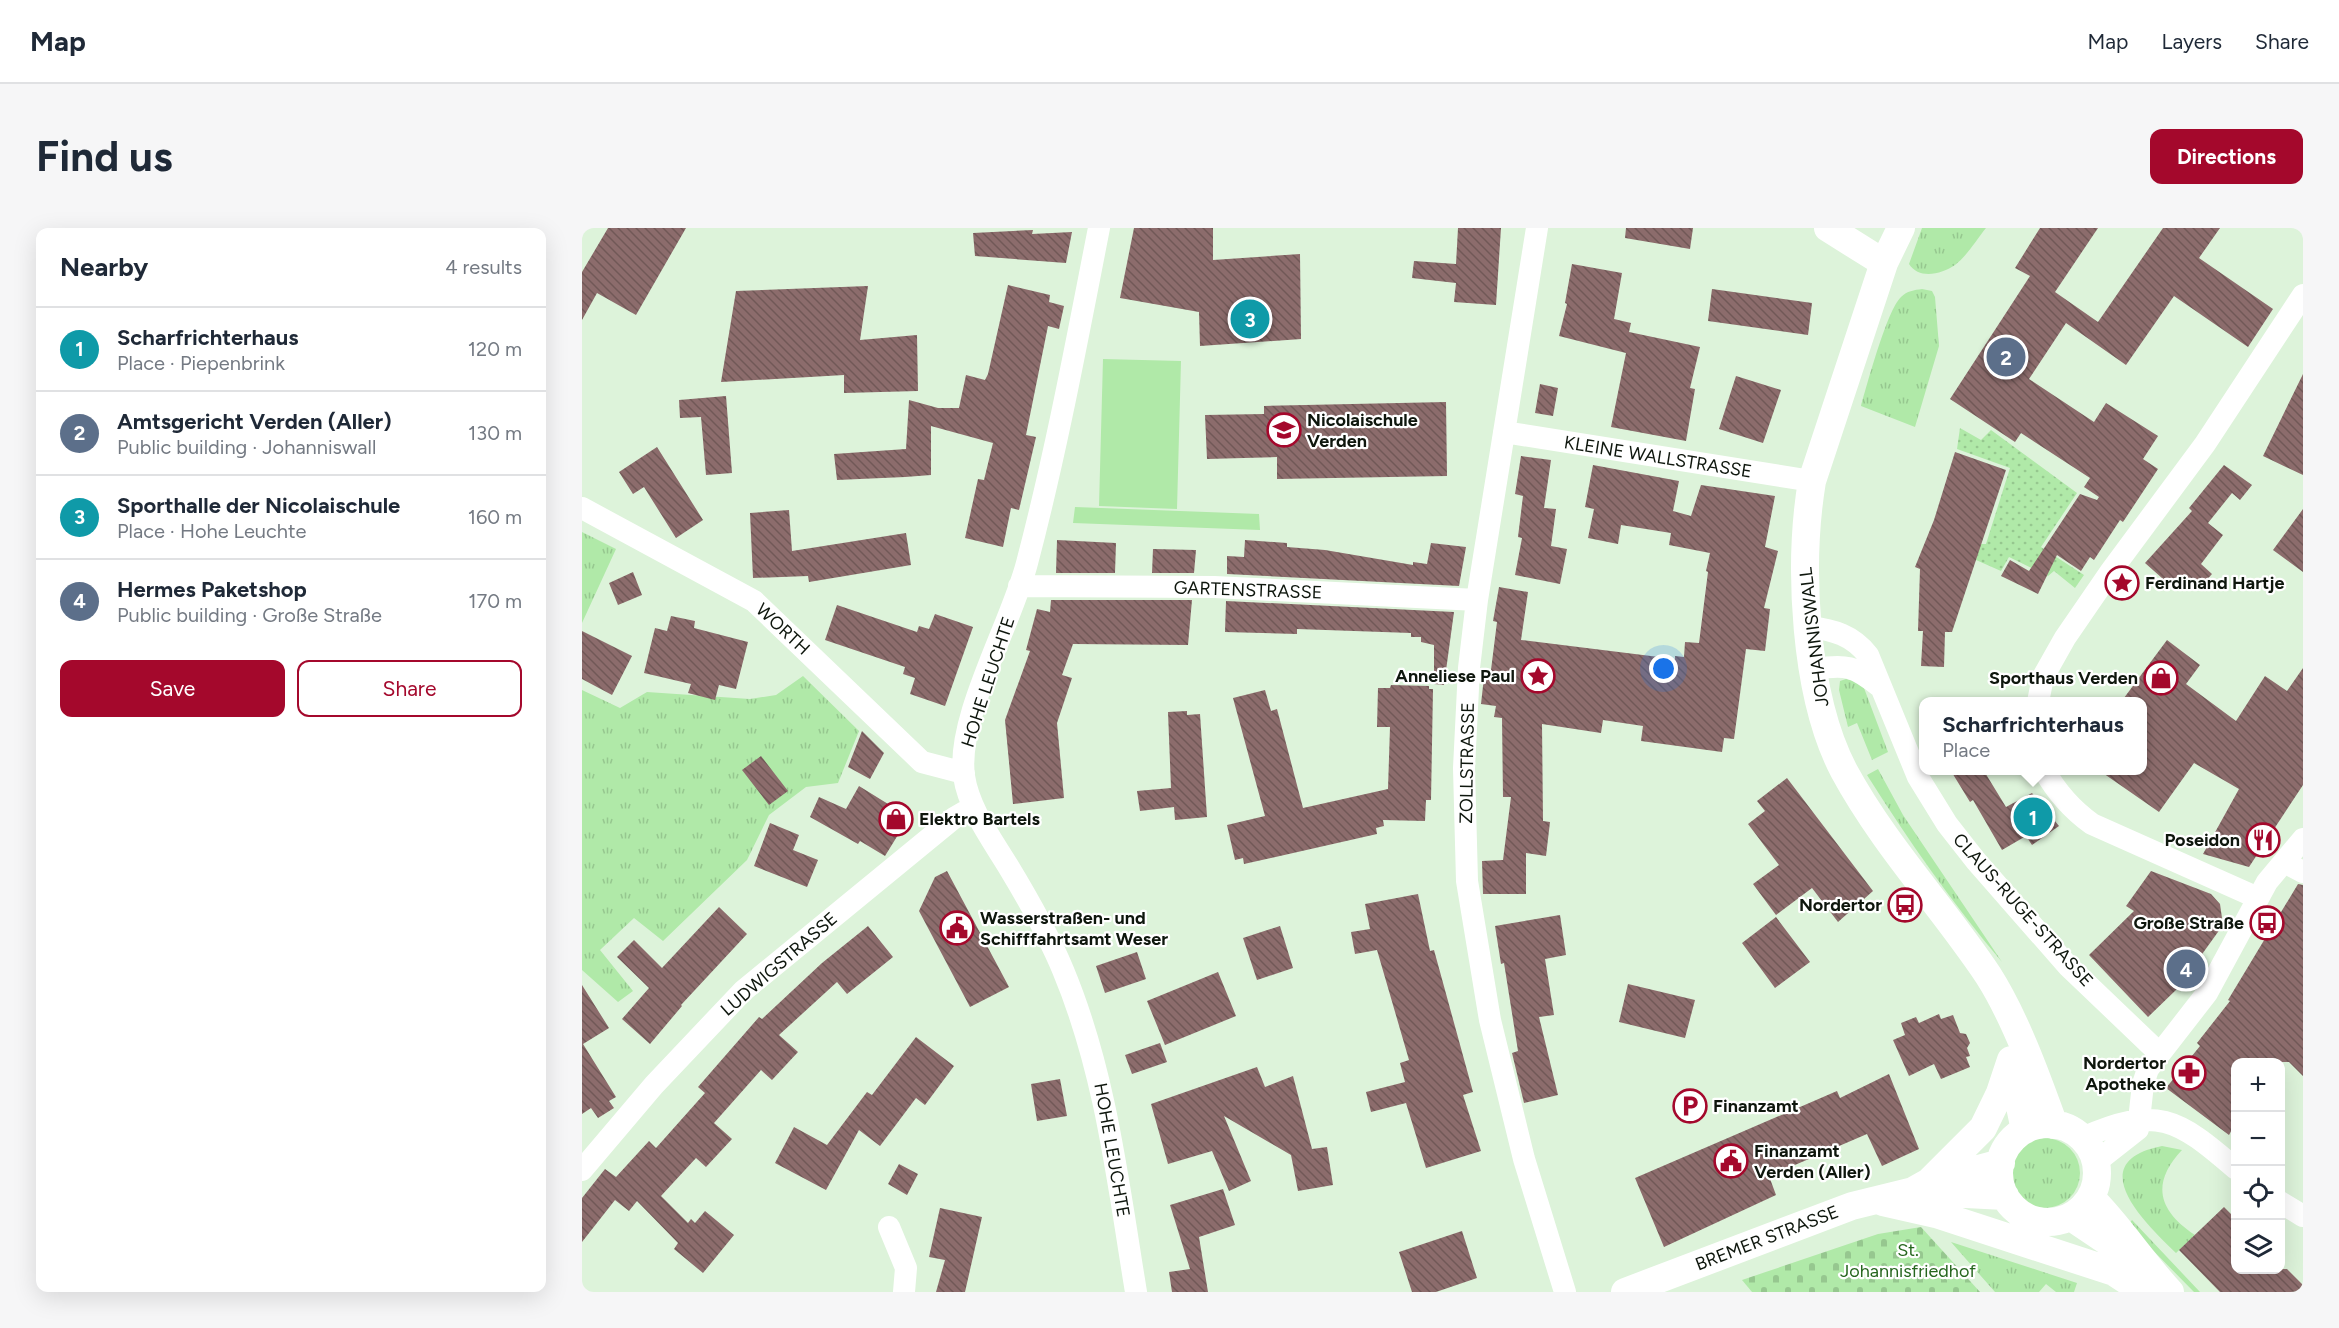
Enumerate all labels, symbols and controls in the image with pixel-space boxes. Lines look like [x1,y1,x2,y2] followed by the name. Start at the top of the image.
[30,24,86,58] text: Map
[2088,29,2128,54] text: Map
[2161,29,2222,54] text: Layers
[2255,29,2309,54] text: Share
[2150,129,2303,184] button: Directions
[36,131,173,182] text: Find us
[60,251,148,283] text: Nearby
[445,255,522,279] text: 4 results
[1230,296,1270,341] pin: 3
[117,324,298,351] text: Scharfrichterhaus
[1986,334,2026,380] pin: 2
[75,337,84,361] text: 1
[468,337,522,361] text: 120 m
[117,351,285,375] text: Place · Piepenbrink
[117,408,392,435] text: Amtsgericht Verden (Aller)
[1307,409,1418,452] place label: Nicolaischule Verden
[1266,412,1302,448] school or university icon: Nicolaischule Verden
[74,421,85,445] text: 2
[468,421,522,445] text: 130 m
[1563,431,1753,483] street label: KLEINE WALLSTRASSE
[117,435,376,459] text: Public building · Johanniswall
[117,492,400,519] text: Sporthalle der Nicolaischule
[74,505,85,529] text: 3
[468,505,522,529] text: 160 m
[117,519,306,543] text: Place · Hohe Leuchte
[1794,565,1833,708] street label: JOHANNISWALL
[2104,565,2140,601] place icon: Ferdinand Hartje
[2145,572,2284,594] place label: Ferdinand Hartje
[117,576,307,603] text: Hermes Paketshop
[1173,576,1323,604] street label: GARTENSTRASSE
[73,589,86,613] text: 4
[468,589,522,613] text: 170 m
[751,598,815,660] street label: WORTH
[117,603,382,627] text: Public building · Große Straße
[957,614,1019,750] street label: HOHE LEUCHTE
[1649,654,1678,683] your location
[1520,658,1556,694] place icon: Anneliese Paul
[60,660,285,717] button: Save
[297,660,522,717] button: Share
[2143,660,2179,696] shop icon: Sporthaus Verden
[1395,665,1515,687] place label: Anneliese Paul
[1989,667,2138,689] place label: Sporthaus Verden
[1919,697,2147,775] popup
[1455,702,1479,824] street label: ZOLLSTRASSE
[1942,711,2124,738] text: Scharfrichterhaus
[1942,738,1990,762] text: Place
[2014,794,2052,840] pin: 1
[878,801,914,837] shop icon: Elektro Bartels
[919,808,1040,830] place label: Elektro Bartels
[2245,822,2281,858] restaurant icon: Poseidon
[1948,829,2098,991] street label: CLAUS-RUGE-STRASSE
[2164,829,2240,851] place label: Poseidon
[1887,887,1923,923] bus stop icon: Nordertor
[1799,894,1882,916] place label: Nordertor
[2249,905,2285,941] bus stop icon: Große Straße
[716,907,842,1021] street label: LUDWIGSTRASSE
[980,907,1168,950] place label: Wasserstraßen- und Schifffahrtsamt Weser
[939,910,975,946] public building icon: Wasserstraßen- und Schifffahrtsamt Weser
[2133,912,2244,934] place label: Große Straße
[2166,946,2206,992] pin: 4
[2083,1052,2166,1095] place label: Nordertor Apotheke
[2171,1055,2207,1091] pharmacy icon: Nordertor Apotheke
[2231,1058,2285,1274] map controls
[2231,1058,2285,1112] button: +
[1089,1081,1135,1219] street label: HOHE LEUCHTE
[1672,1088,1708,1124] parking icon: Finanzamt
[1713,1095,1799,1117] place label: Finanzamt
[2231,1112,2285,1166] button: −
[1754,1140,1871,1183] place label: Finanzamt Verden (Aller)
[1713,1143,1749,1179] public building icon: Finanzamt Verden (Aller)
[2231,1166,2285,1220] button: locate
[1692,1201,1842,1275] street label: BREMER STRASSE
[2231,1220,2285,1274] button: layers
[1840,1239,1976,1282] park label: St. Johannisfriedhof

